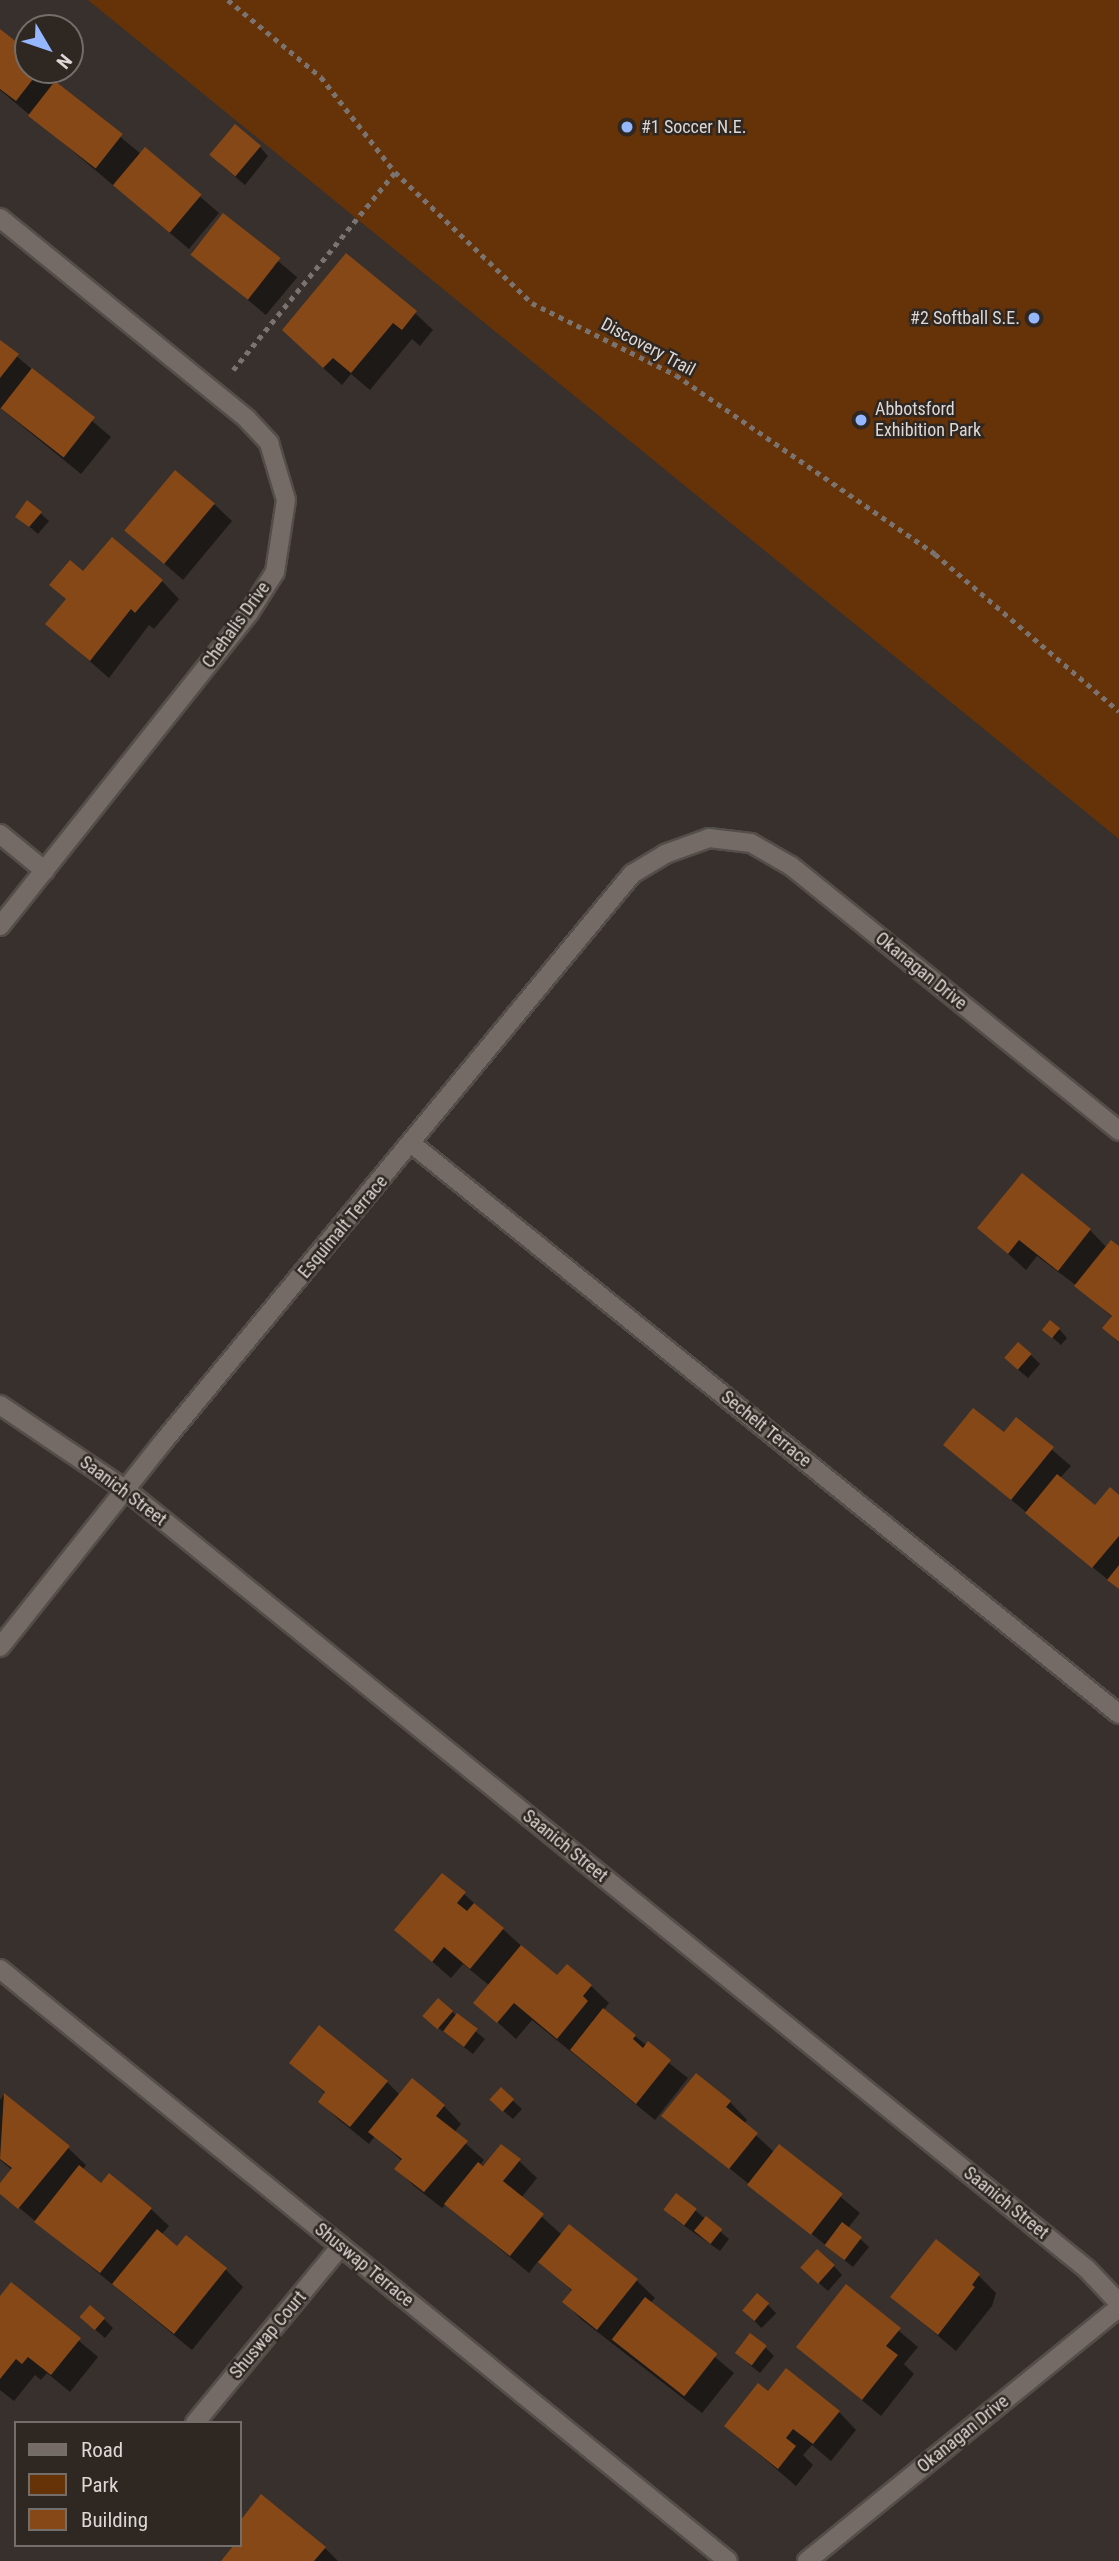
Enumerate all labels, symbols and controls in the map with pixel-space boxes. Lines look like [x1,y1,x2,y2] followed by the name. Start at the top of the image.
[14,14,84,84] north arrow
[52,50,77,73] text: N
[641,116,747,138] place label: #1 Soccer N.E.
[619,119,635,135] marker: #1 Soccer N.E.
[910,307,1020,329] place label: #2 Softball S.E.
[1026,310,1042,326] marker: #2 Softball S.E.
[597,313,699,381] street label: Discovery Trail
[875,399,981,442] place label: Abbotsford Exhibition Park
[853,412,869,428] marker: Abbotsford Exhibition Park
[198,578,274,672] street label: Chehalis Drive
[871,928,971,1014] street label: Okanagan Drive
[294,1171,392,1283] street label: Esquimalt Terrace
[717,1386,815,1472] street label: Sechelt Terrace
[75,1451,171,1531] street label: Saanich Street
[518,1805,612,1887] street label: Saanich Street
[959,2162,1053,2244] street label: Saanich Street
[310,2218,418,2312] street label: Shuswap Terrace
[225,2287,311,2383] street label: Shuswap Court
[913,2391,1013,2477] street label: Okanagan Drive
[14,2421,242,2547] legend
[81,2438,123,2462] text: Road
[81,2473,118,2497] text: Park
[81,2508,148,2532] text: Building

